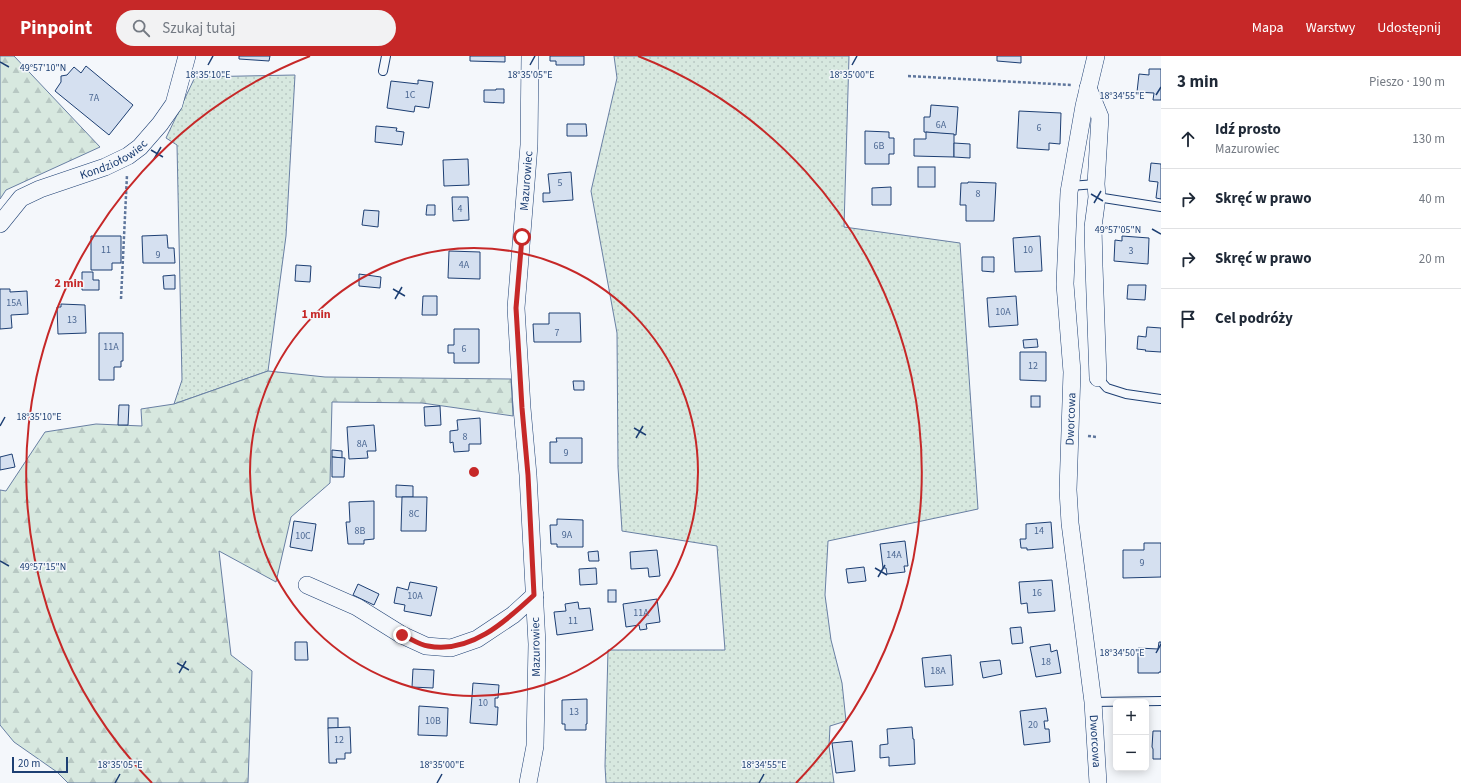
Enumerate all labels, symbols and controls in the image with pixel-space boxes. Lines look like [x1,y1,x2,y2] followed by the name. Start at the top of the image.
[116,10,396,46] search box
[20,15,92,42] text: Pinpoint
[130,17,152,39] icon: search
[162,18,235,39] text: Szukaj tutaj
[1252,18,1284,38] text: Mapa
[1306,18,1355,38] text: Warstwy
[1377,18,1441,38] text: Udostępnij
[20,61,66,75] text: 49°57'10"N
[185,68,231,82] text: 18°35'10"E
[507,68,553,82] text: 18°35'05"E
[829,68,875,82] text: 18°35'00"E
[1177,70,1218,94] text: 3 min
[1369,73,1445,91] text: Pieszo · 190 m
[405,88,416,102] house number: 1C
[1099,89,1145,103] text: 18°34'55"E
[89,91,100,105] house number: 7A
[936,118,947,132] house number: 6A
[1215,119,1281,140] text: Idź prosto
[1037,121,1042,135] house number: 6
[1177,128,1199,150] icon: ahead
[1412,130,1445,148] text: 130 m
[77,135,152,183] street label: Kondziołowiec
[874,139,885,153] house number: 6B
[1215,140,1280,158] text: Mazurowiec
[515,150,537,211] street label: Mazurowiec
[558,176,563,190] house number: 5
[976,187,981,201] house number: 8
[1177,188,1199,210] icon: right
[1215,188,1312,209] text: Skręć w prawo
[1419,190,1445,208] text: 40 m
[458,202,463,216] house number: 4
[1095,223,1141,237] text: 49°57'05"N
[513,228,531,246] route start
[101,243,111,257] house number: 11
[1023,243,1033,257] house number: 10
[1129,244,1134,258] house number: 3
[156,248,161,262] house number: 9
[1177,248,1199,270] icon: right
[1215,248,1312,269] text: Skręć w prawo
[1419,250,1445,268] text: 20 m
[459,258,470,272] house number: 4A
[54,275,84,292] text: 2 min
[6,296,22,310] house number: 15A
[995,305,1011,319] house number: 10A
[301,306,331,323] text: 1 min
[1177,308,1199,330] icon: arrive
[1215,308,1293,329] text: Cel podróży
[67,313,77,327] house number: 13
[555,326,560,340] house number: 7
[103,340,119,354] house number: 11A
[462,342,467,356] house number: 6
[1028,359,1038,373] house number: 12
[1062,392,1080,446] street label: Dworcowa
[16,410,62,424] text: 18°35'10"E
[463,430,468,444] house number: 8
[357,437,368,451] house number: 8A
[564,446,569,460] house number: 9
[467,465,481,479] centre of rings
[409,507,420,521] house number: 8C
[355,524,366,538] house number: 8B
[1034,524,1044,538] house number: 14
[562,528,573,542] house number: 9A
[295,529,311,543] house number: 10C
[886,548,902,562] house number: 14A
[1140,556,1145,570] house number: 9
[20,560,66,574] text: 49°57'15"N
[1032,586,1042,600] house number: 16
[407,589,423,603] house number: 10A
[633,606,649,620] house number: 11A
[568,614,578,628] house number: 11
[527,616,545,677] street label: Mazurowiec
[393,626,411,644] route end
[1099,646,1145,660] text: 18°34'50"E
[1041,655,1051,669] house number: 18
[930,664,946,678] house number: 18A
[478,696,488,710] house number: 10
[1113,699,1149,771] map controls
[1113,699,1149,735] button: +
[569,705,579,719] house number: 13
[425,714,441,728] house number: 10B
[1085,714,1106,768] street label: Dworcowa
[1028,718,1038,732] house number: 20
[334,733,344,747] house number: 12
[1113,735,1149,771] button: −
[12,755,68,774] scale bar
[18,756,40,771] text: 20 m
[97,758,143,772] text: 18°35'05"E
[419,758,465,772] text: 18°35'00"E
[741,758,787,772] text: 18°34'55"E

